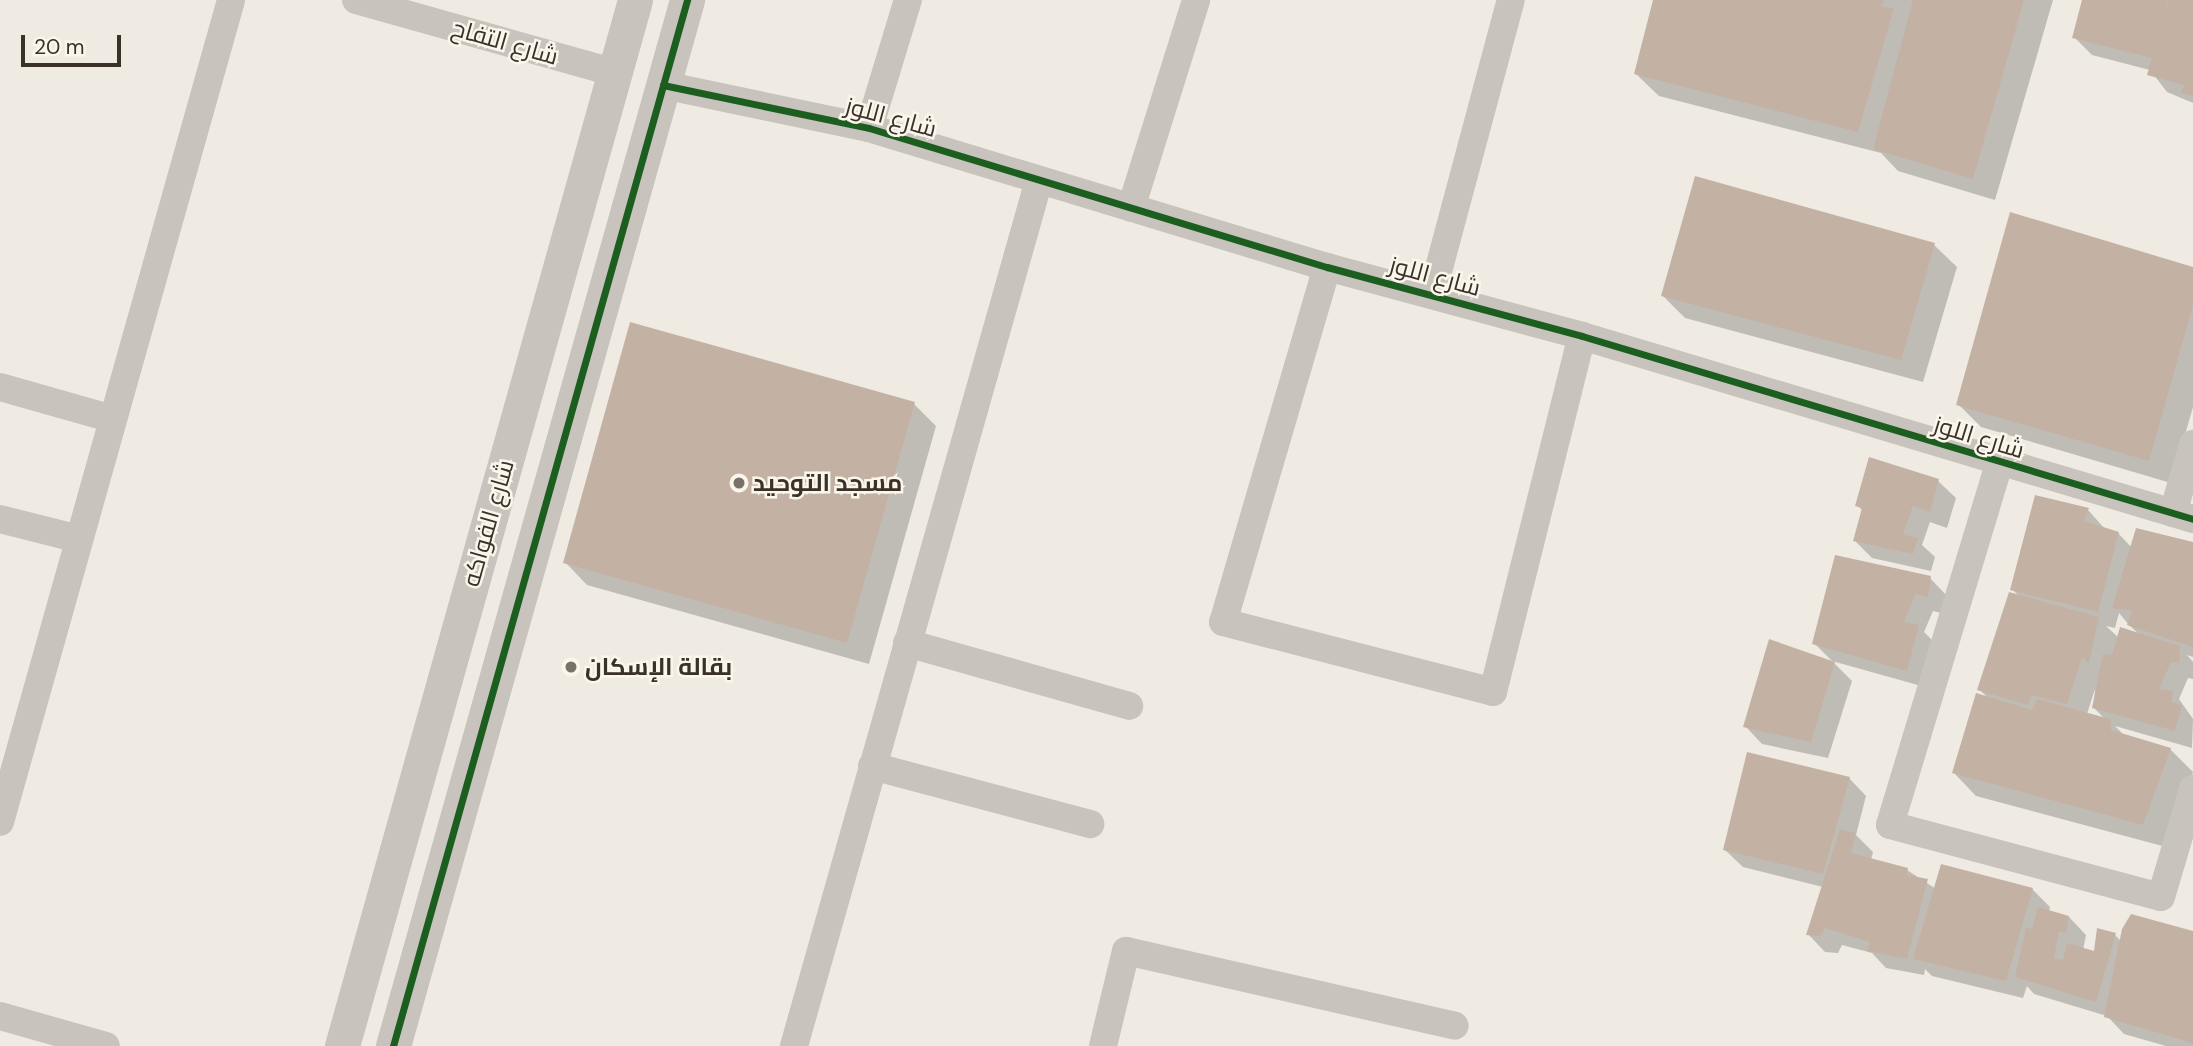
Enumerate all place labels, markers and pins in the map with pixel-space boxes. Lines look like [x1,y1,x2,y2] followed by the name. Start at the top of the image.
[753,469,902,497] place label: مسجد التوحيد
[731,475,747,491] marker: مسجد التوحيد
[585,653,732,681] place label: بقالة الإسكان
[563,659,579,675] marker: بقالة الإسكان

